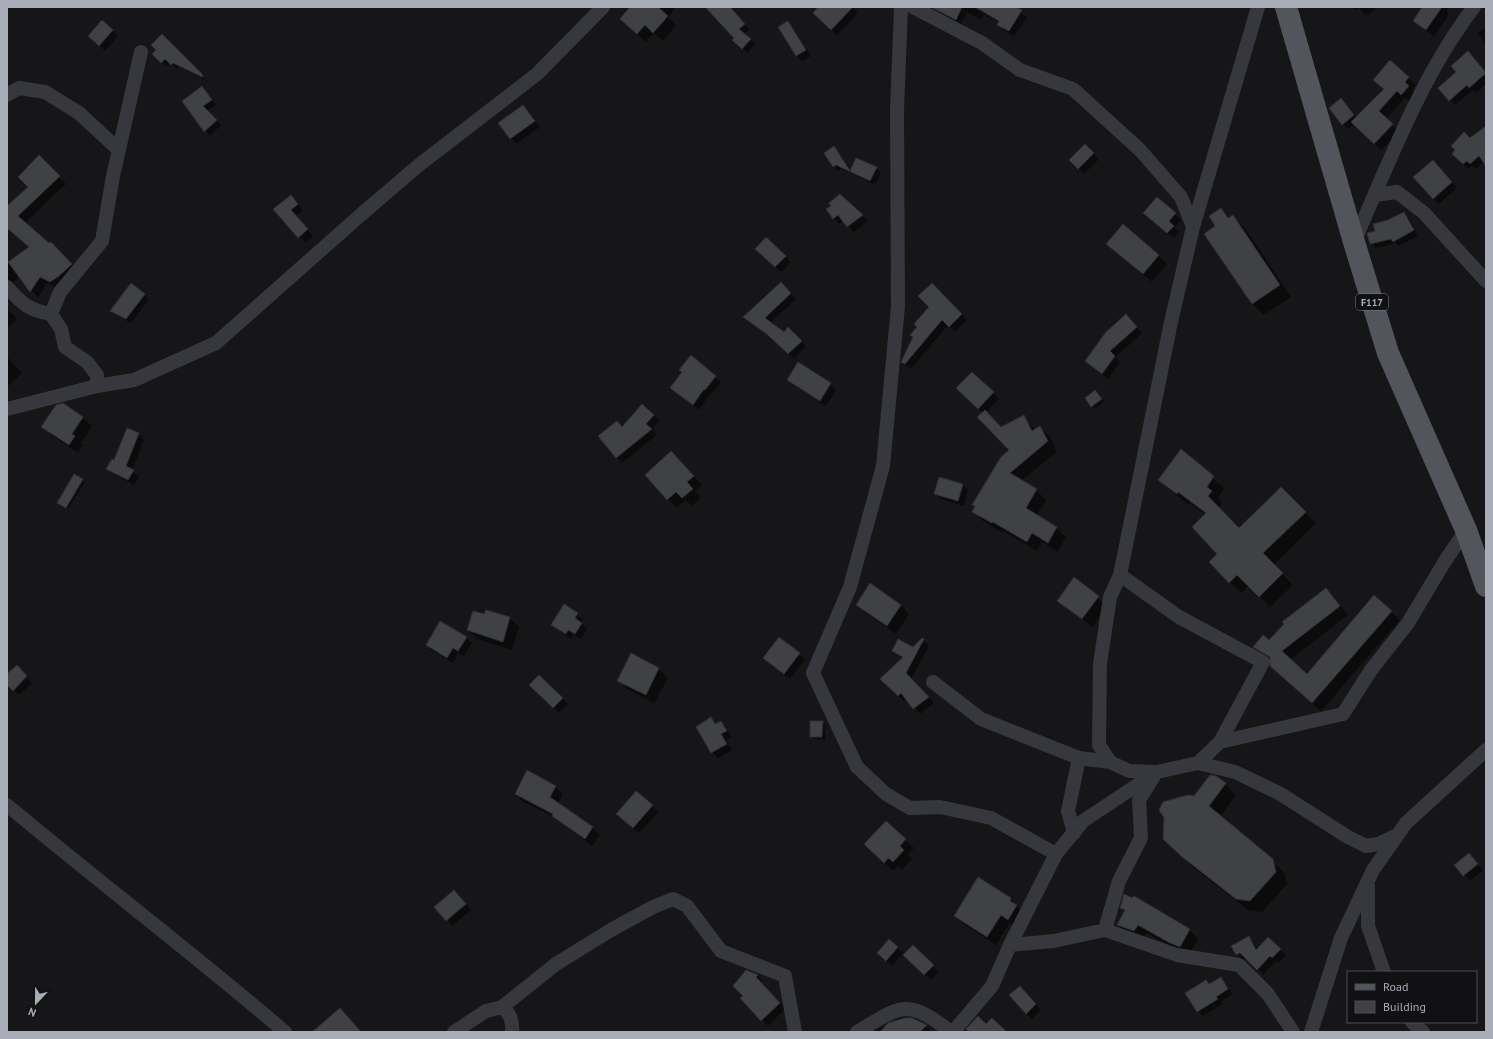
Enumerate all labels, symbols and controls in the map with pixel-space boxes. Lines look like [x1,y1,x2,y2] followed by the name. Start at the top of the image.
[1356,294,1388,310] road number: F117
[1347,971,1477,1023] legend
[1383,979,1408,994] text: Road
[16,983,56,1023] north arrow
[1383,999,1426,1014] text: Building
[26,1004,38,1020] text: N

